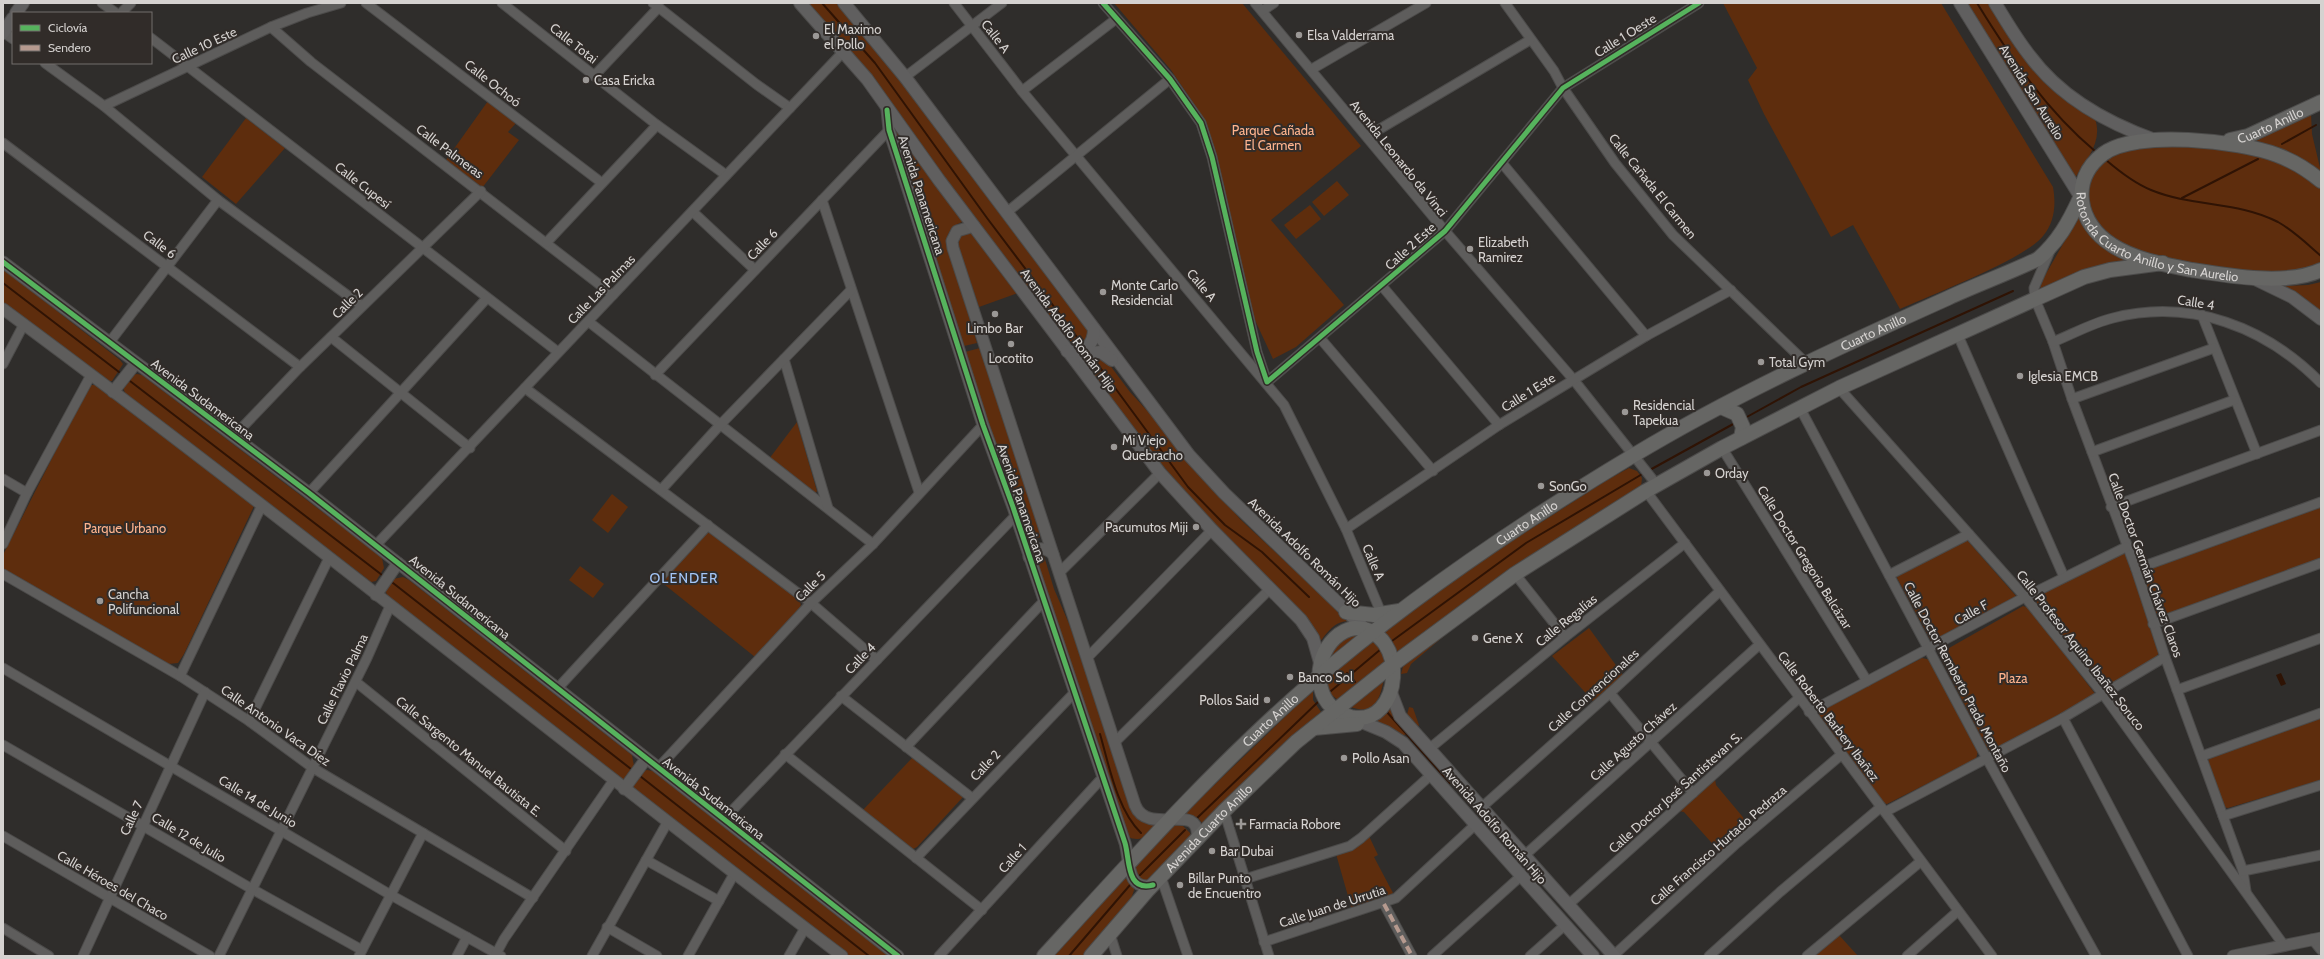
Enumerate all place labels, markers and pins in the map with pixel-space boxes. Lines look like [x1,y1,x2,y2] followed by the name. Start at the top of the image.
[824,21,881,52] place label: El Maximo el Pollo
[1307,27,1395,43] place label: Elsa Valderrama
[1294,30,1304,40] marker: Elsa Valderrama
[811,31,821,41] marker: El Maximo el Pollo
[594,72,655,88] place label: Casa Ericka
[581,75,591,85] marker: Casa Ericka
[1478,234,1529,265] place label: Elizabeth Ramirez
[1465,244,1475,254] marker: Elizabeth Ramirez
[1111,277,1178,308] place label: Monte Carlo Residencial
[1098,287,1108,297] marker: Monte Carlo Residencial
[990,309,1000,319] marker: Limbo Bar
[967,320,1024,336] place label: Limbo Bar
[1006,339,1016,349] marker: Locotito
[988,350,1034,366] place label: Locotito
[1769,354,1825,370] place label: Total Gym
[1756,357,1766,367] marker: Total Gym
[2028,368,2098,384] place label: Iglesia EMCB
[2015,371,2025,381] marker: Iglesia EMCB
[1633,397,1695,428] place label: Residencial Tapekua
[1620,407,1630,417] marker: Residencial Tapekua
[1122,432,1183,463] place label: Mi Viejo Quebracho
[1109,442,1119,452] marker: Mi Viejo Quebracho
[1715,465,1749,481] place label: Orday
[1702,468,1712,478] marker: Orday
[1549,478,1587,494] place label: SonGo
[1536,481,1546,491] marker: SonGo
[1105,519,1188,536] place label: Pacumutos Miji
[1191,522,1201,532] marker: Pacumutos Miji
[108,586,179,617] place label: Cancha Polifuncional
[95,596,105,606] marker: Cancha Polifuncional
[1483,630,1523,646] place label: Gene X
[1470,633,1480,643] marker: Gene X
[1298,669,1353,685] place label: Banco Sol
[1285,672,1295,682] marker: Banco Sol
[1199,692,1259,708] place label: Pollos Said
[1262,695,1272,705] marker: Pollos Said
[1352,750,1409,766] place label: Pollo Asan
[1339,753,1349,763] marker: Pollo Asan
[1249,816,1341,832] place label: Farmacia Robore
[1236,819,1246,829] marker: Farmacia Robore
[1220,843,1273,859] place label: Bar Dubai
[1207,846,1217,856] marker: Bar Dubai
[1188,870,1261,901] place label: Billar Punto de Encuentro
[1175,880,1185,890] marker: Billar Punto de Encuentro

